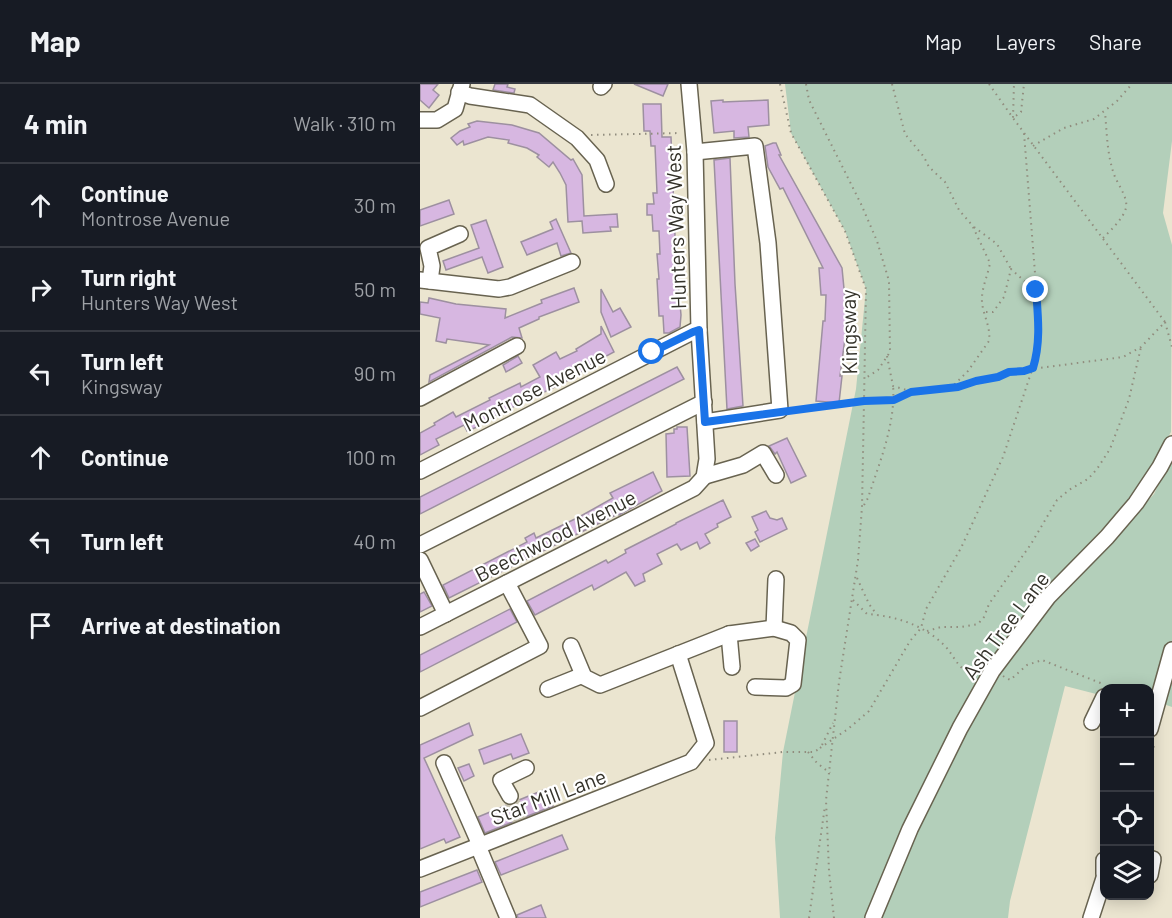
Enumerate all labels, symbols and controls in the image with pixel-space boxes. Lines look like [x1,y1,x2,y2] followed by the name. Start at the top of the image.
[30,24,81,58] text: Map
[925,29,962,54] text: Map
[995,29,1056,54] text: Layers
[1089,29,1142,54] text: Share
[24,108,88,139] text: 4 min
[293,111,396,135] text: Walk · 310 m
[660,144,690,310] street label: Hunters Way West
[81,180,169,206] text: Continue
[24,189,57,222] icon: ahead
[354,193,396,217] text: 30 m
[81,206,230,230] text: Montrose Avenue
[81,264,176,290] text: Turn right
[24,273,57,306] icon: right
[1022,276,1048,302] route end
[354,277,396,301] text: 50 m
[835,289,861,375] street label: Kingsway
[81,290,238,314] text: Hunters Way West
[638,338,664,364] route start
[459,342,609,436] street label: Montrose Avenue
[81,348,164,374] text: Turn left
[24,357,57,390] icon: left
[354,361,396,385] text: 90 m
[81,374,162,398] text: Kingsway
[24,441,57,474] icon: ahead
[81,444,169,470] text: Continue
[346,445,396,469] text: 100 m
[470,484,640,586] street label: Beechwood Avenue
[24,525,57,558] icon: left
[81,528,164,554] text: Turn left
[353,529,396,553] text: 40 m
[956,566,1054,684] street label: Ash Tree Lane
[24,609,57,642] icon: arrive
[81,612,280,638] text: Arrive at destination
[1100,684,1154,900] map controls
[1100,684,1154,738] button: +
[1100,738,1154,792] button: −
[487,763,609,829] street label: Star Mill Lane
[1100,792,1154,846] button: locate
[1100,846,1154,900] button: layers

